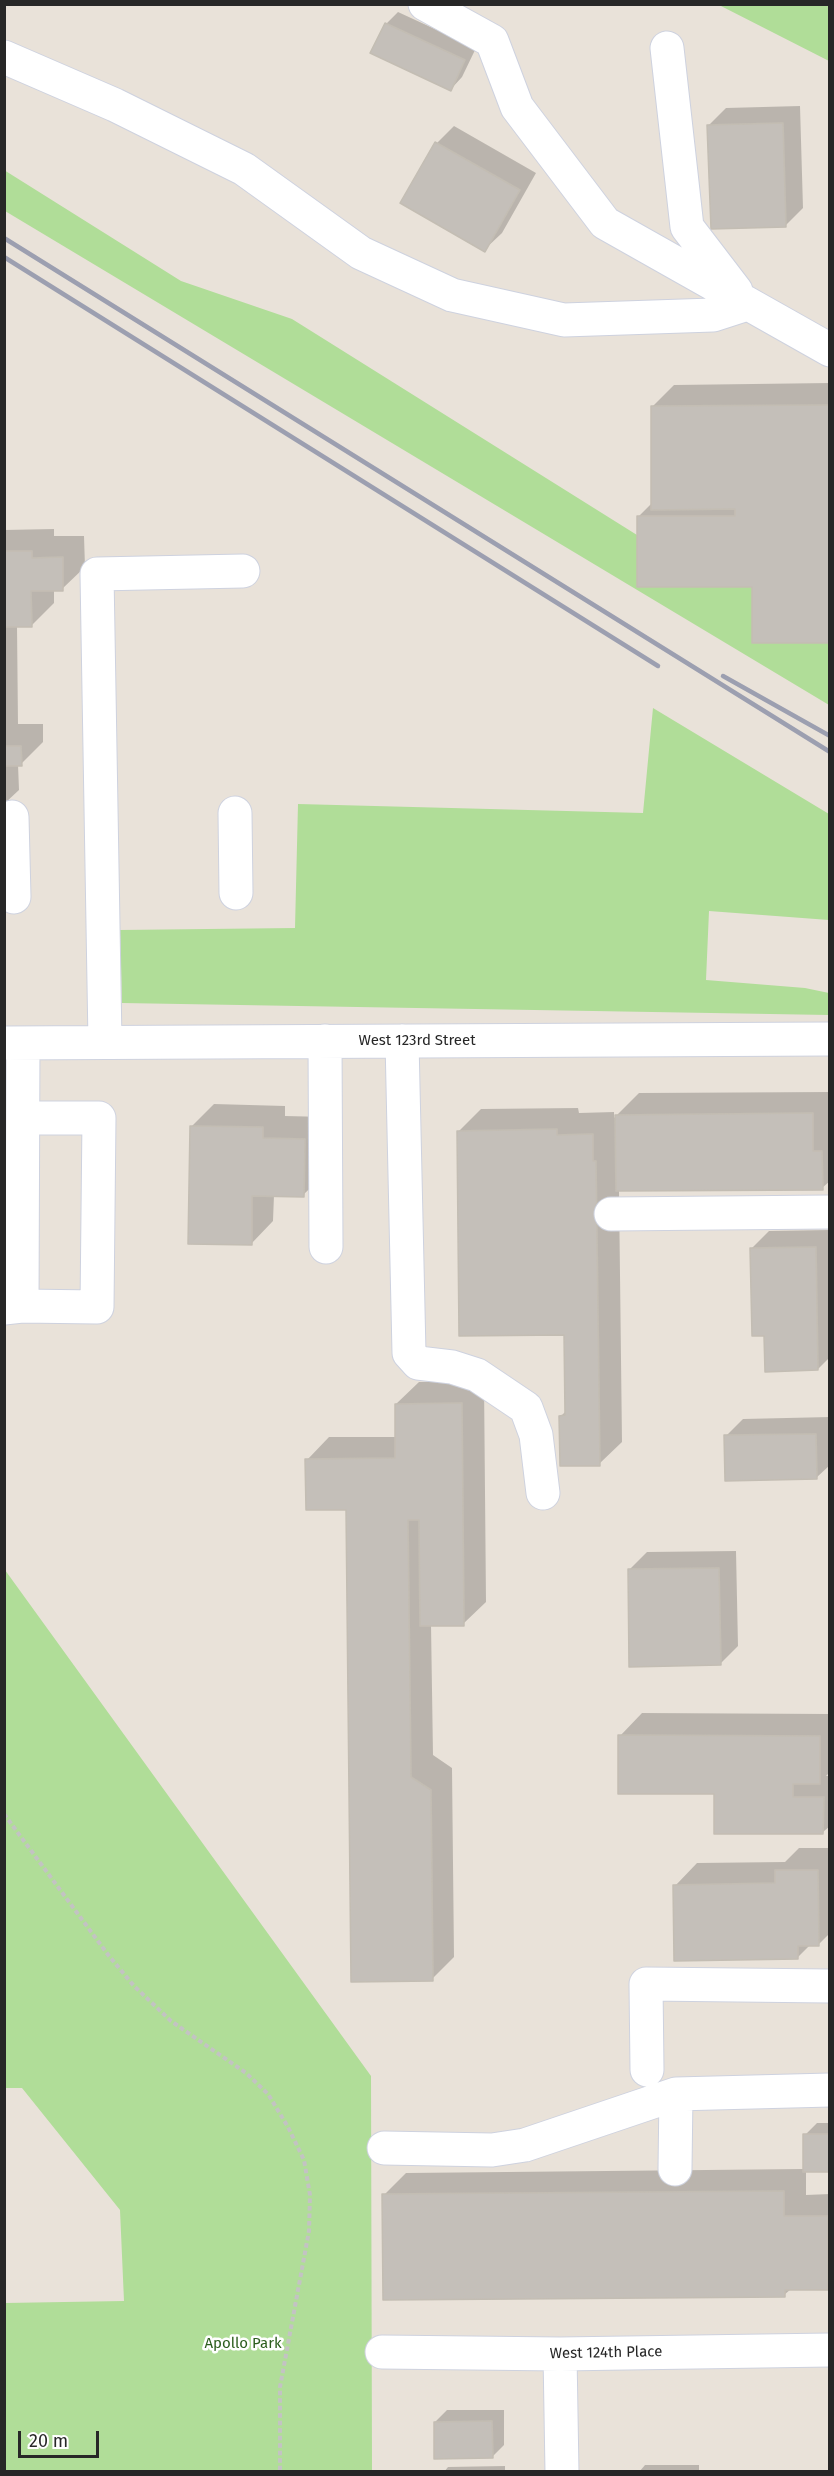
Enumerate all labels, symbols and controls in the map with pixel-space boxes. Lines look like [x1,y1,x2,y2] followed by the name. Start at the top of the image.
[358,1032,476,1050] street label: West 123rd Street
[204,2335,282,2353] park label: Apollo Park
[550,2343,662,2363] street label: West 124th Place
[21,2419,102,2457] scale bar
[29,2430,68,2452] text: 20 m

